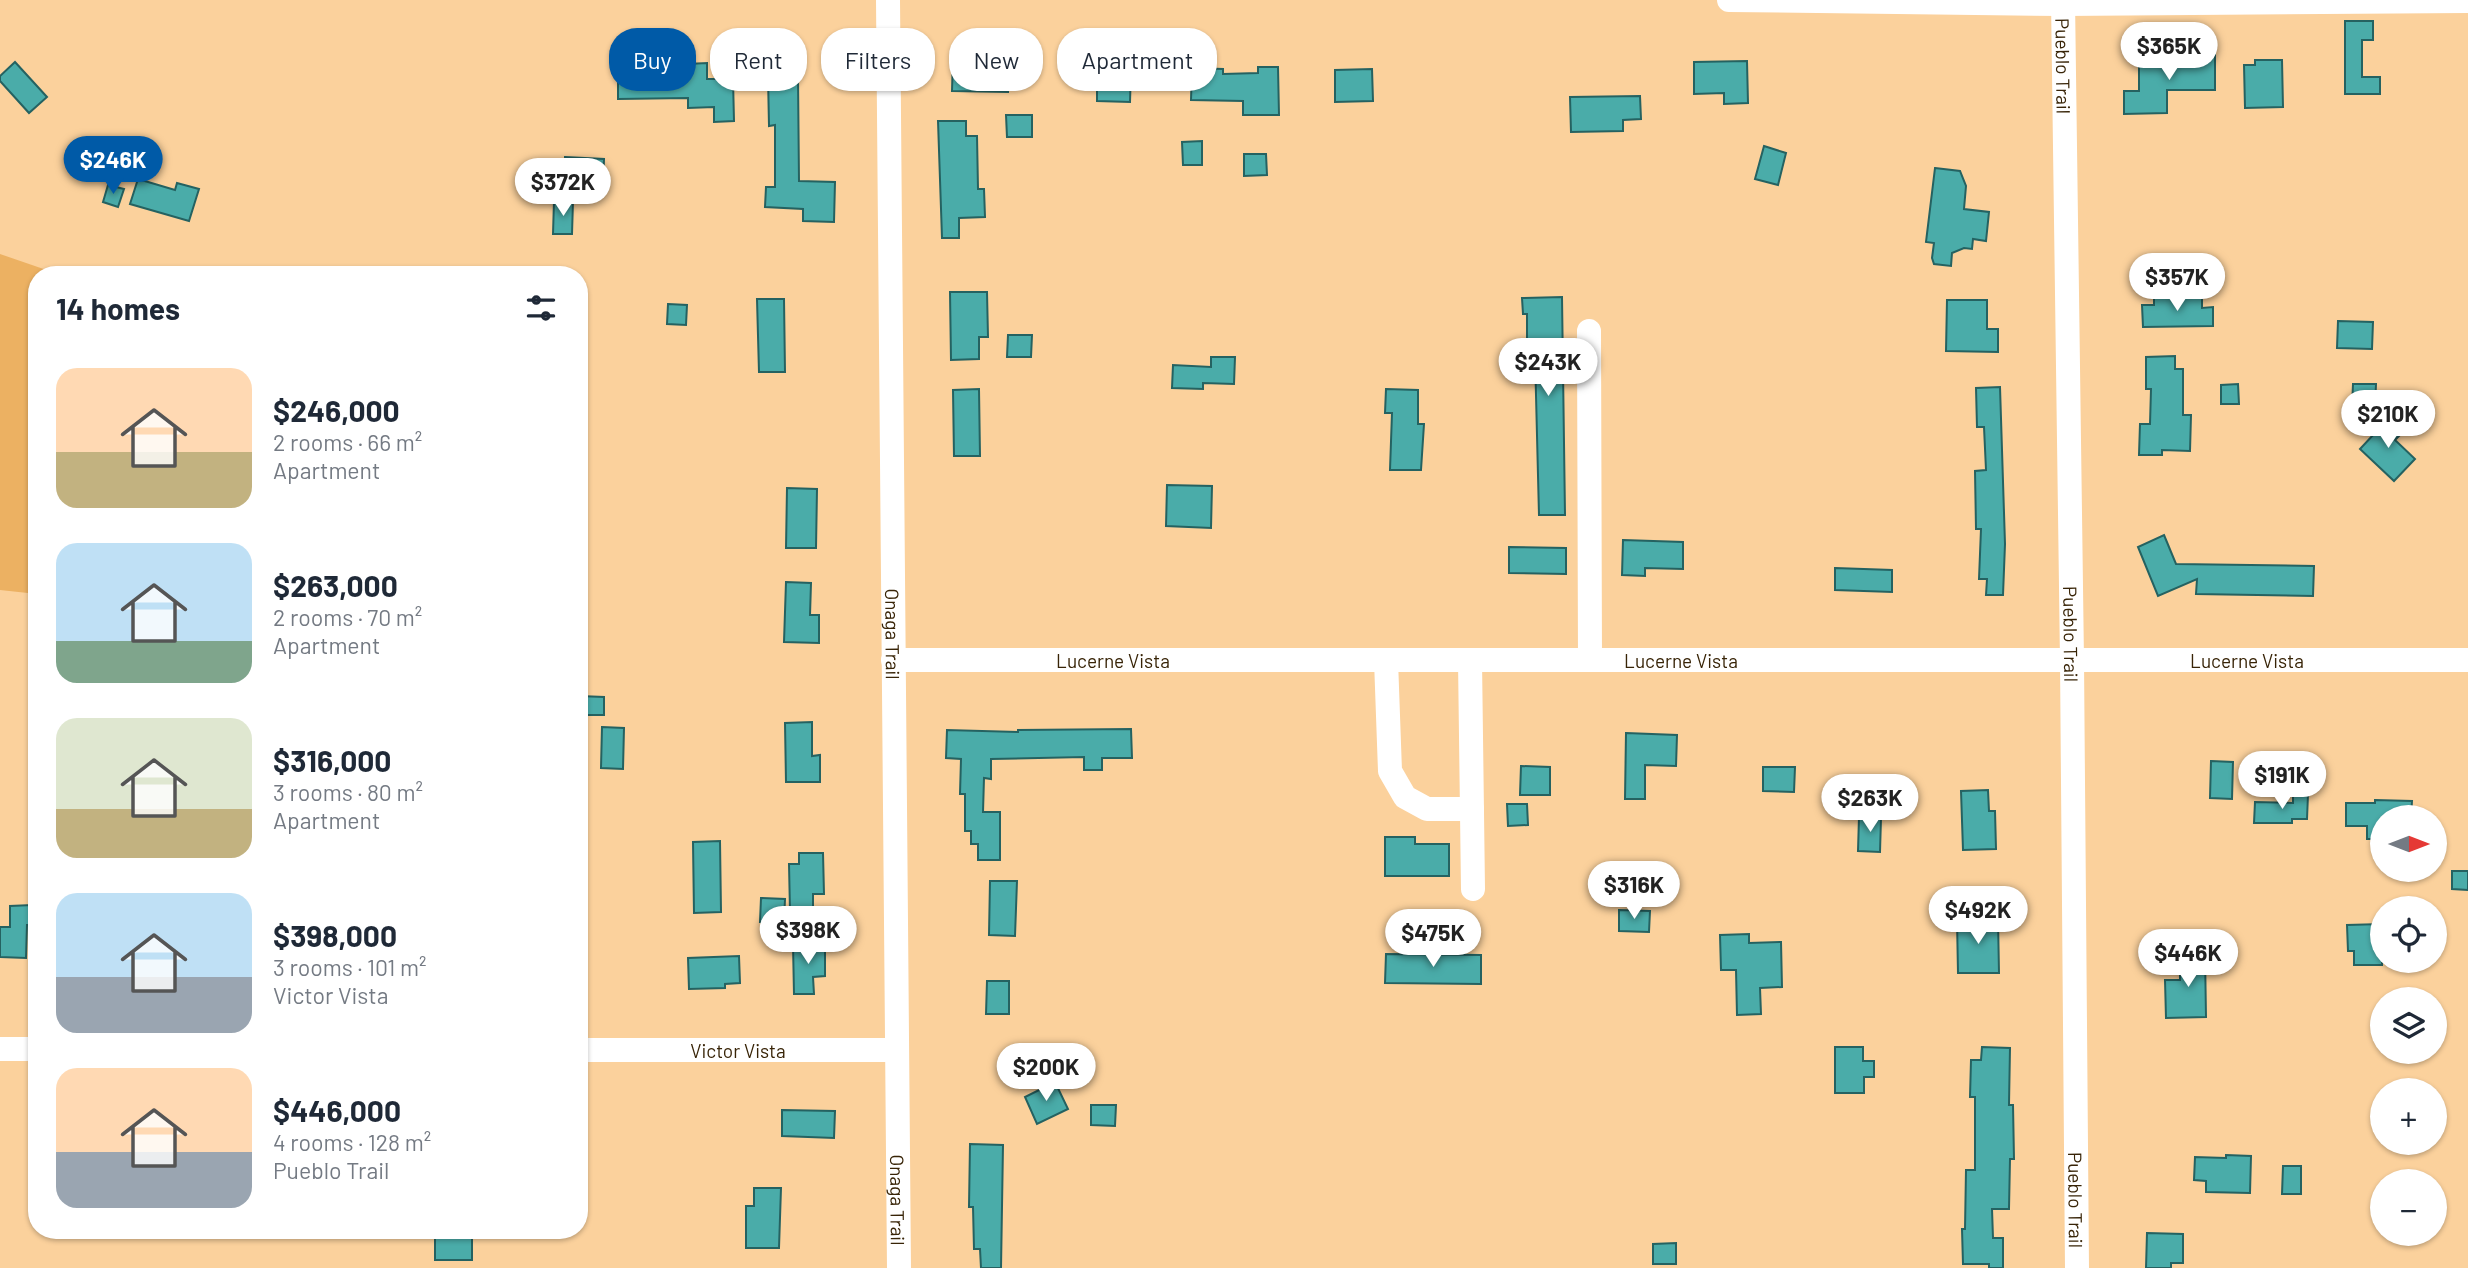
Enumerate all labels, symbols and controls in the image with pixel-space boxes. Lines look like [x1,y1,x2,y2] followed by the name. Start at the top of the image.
[2052,18,2076,114] street label: Pueblo Trail
[2120,22,2218,82] pin: $365K
[609,28,696,91] chip: Buy
[710,28,807,91] chip: Rent
[821,28,935,91] chip: Filters
[949,28,1043,91] chip: New
[1057,28,1217,91] chip: Apartment
[2137,31,2201,59] text: $365K
[64,136,162,196] pin: $246K
[80,145,146,173] text: $246K
[514,158,612,218] pin: $372K
[531,167,595,195] text: $372K
[2128,254,2226,313] pin: $357K
[2145,262,2209,290] text: $357K
[522,289,560,327] icon: filters
[56,290,180,326] text: 14 homes
[1499,338,1597,398] pin: $243K
[1515,347,1581,375] text: $243K
[2339,391,2437,450] pin: $210K
[273,392,400,428] text: $246,000
[112,396,196,480] icon: home
[2357,399,2419,427] text: $210K
[273,428,422,456] text: 2 rooms · 66 m²
[273,456,380,484] text: Apartment
[273,567,398,603] text: $263,000
[112,571,196,655] icon: home
[2059,586,2084,682] street label: Pueblo Trail
[882,588,905,680] street label: Onaga Trail
[273,603,422,631] text: 2 rooms · 70 m²
[273,631,380,659] text: Apartment
[1056,649,1170,672] street label: Lucerne Vista
[1624,649,1738,672] street label: Lucerne Vista
[2190,649,2304,672] street label: Lucerne Vista
[273,742,391,778] text: $316,000
[112,746,196,830] icon: home
[2233,752,2331,811] pin: $191K
[2254,760,2310,788] text: $191K
[1821,774,1919,834] pin: $263K
[273,778,423,806] text: 3 rooms · 80 m²
[1837,783,1903,811] text: $263K
[2370,805,2446,882] north arrow
[2370,805,2447,1246] map controls
[273,806,380,834] text: Apartment
[1585,862,1683,921] pin: $316K
[1604,870,1664,898] text: $316K
[1929,886,2027,946] pin: $492K
[1945,895,2011,923] text: $492K
[2370,896,2447,973] button: locate
[759,906,857,966] pin: $398K
[1384,909,1482,969] pin: $475K
[776,915,840,943] text: $398K
[273,917,397,953] text: $398,000
[1401,918,1465,946] text: $475K
[112,921,196,1005] icon: home
[2139,930,2237,989] pin: $446K
[2154,938,2222,966] text: $446K
[273,953,426,981] text: 3 rooms · 101 m²
[273,981,388,1009] text: Victor Vista
[2370,987,2447,1064] button: layers
[690,1039,786,1062] street label: Victor Vista
[997,1044,1095,1103] pin: $200K
[1013,1052,1079,1080] text: $200K
[2370,1078,2447,1155] button: +
[273,1092,401,1128] text: $446,000
[112,1096,196,1180] icon: home
[273,1128,431,1156] text: 4 rooms · 128 m²
[2065,1152,2088,1248] street label: Pueblo Trail
[887,1154,910,1246] street label: Onaga Trail
[273,1156,389,1184] text: Pueblo Trail
[2370,1169,2447,1246] button: −

